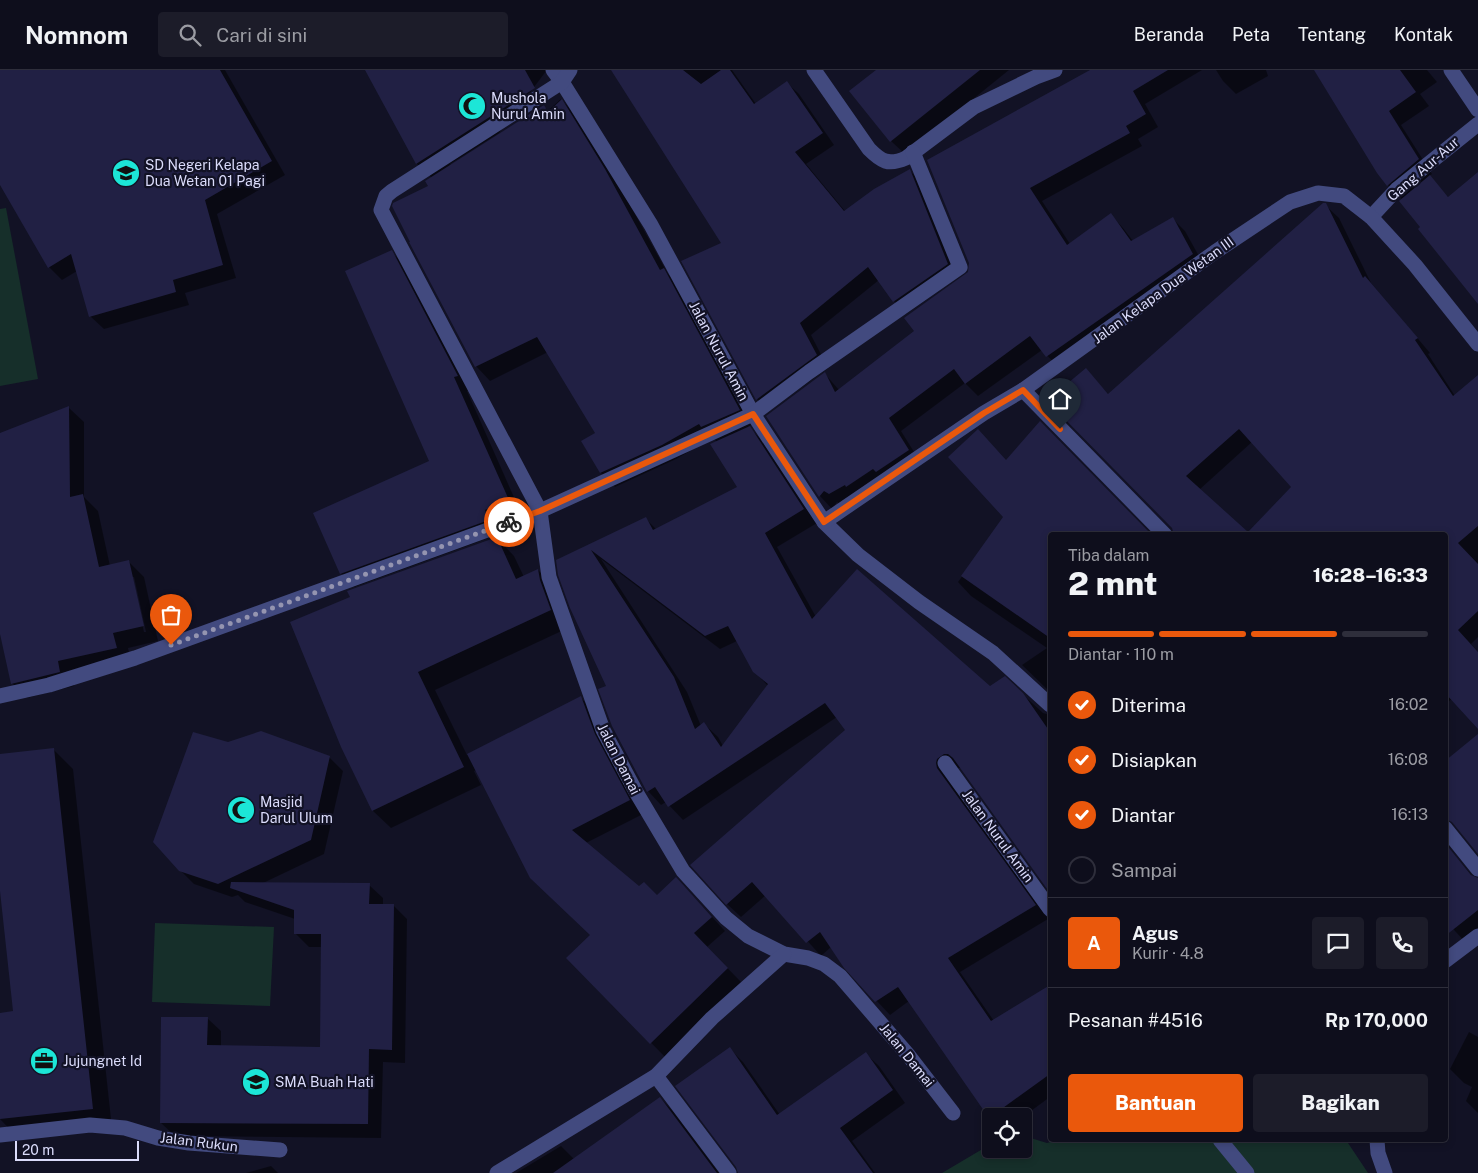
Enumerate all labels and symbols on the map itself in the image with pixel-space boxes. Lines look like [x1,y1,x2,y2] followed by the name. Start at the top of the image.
[491,90,565,122] place label: Mushola Nurul Amin
[457,91,487,121] mosque icon: Mushola Nurul Amin
[1384,134,1462,204] street label: Gang Aur-Aur
[145,157,265,189] place label: SD Negeri Kelapa Dua Wetan 01 Pagi
[111,158,141,188] school or university icon: SD Negeri Kelapa Dua Wetan 01 Pagi
[1089,233,1237,347] street label: Jalan Kelapa Dua Wetan III
[686,299,752,403] street label: Jalan Nurul Amin
[1039,378,1081,429] pin
[484,497,534,547] courier
[150,594,192,645] pin
[594,721,644,797] street label: Jalan Damai
[959,787,1037,885] street label: Jalan Nurul Amin
[260,794,333,826] place label: Masjid Darul Ulum
[226,795,256,825] mosque icon: Masjid Darul Ulum
[876,1020,938,1090] street label: Jalan Damai
[29,1046,59,1076] office icon: Jujungnet Id
[63,1053,142,1069] place label: Jujungnet Id
[241,1067,271,1097] school or university icon: SMA Buah Hati
[275,1074,374,1090] place label: SMA Buah Hati
[159,1129,239,1155] street label: Jalan Rukun
[15,1138,139,1161] scale bar

